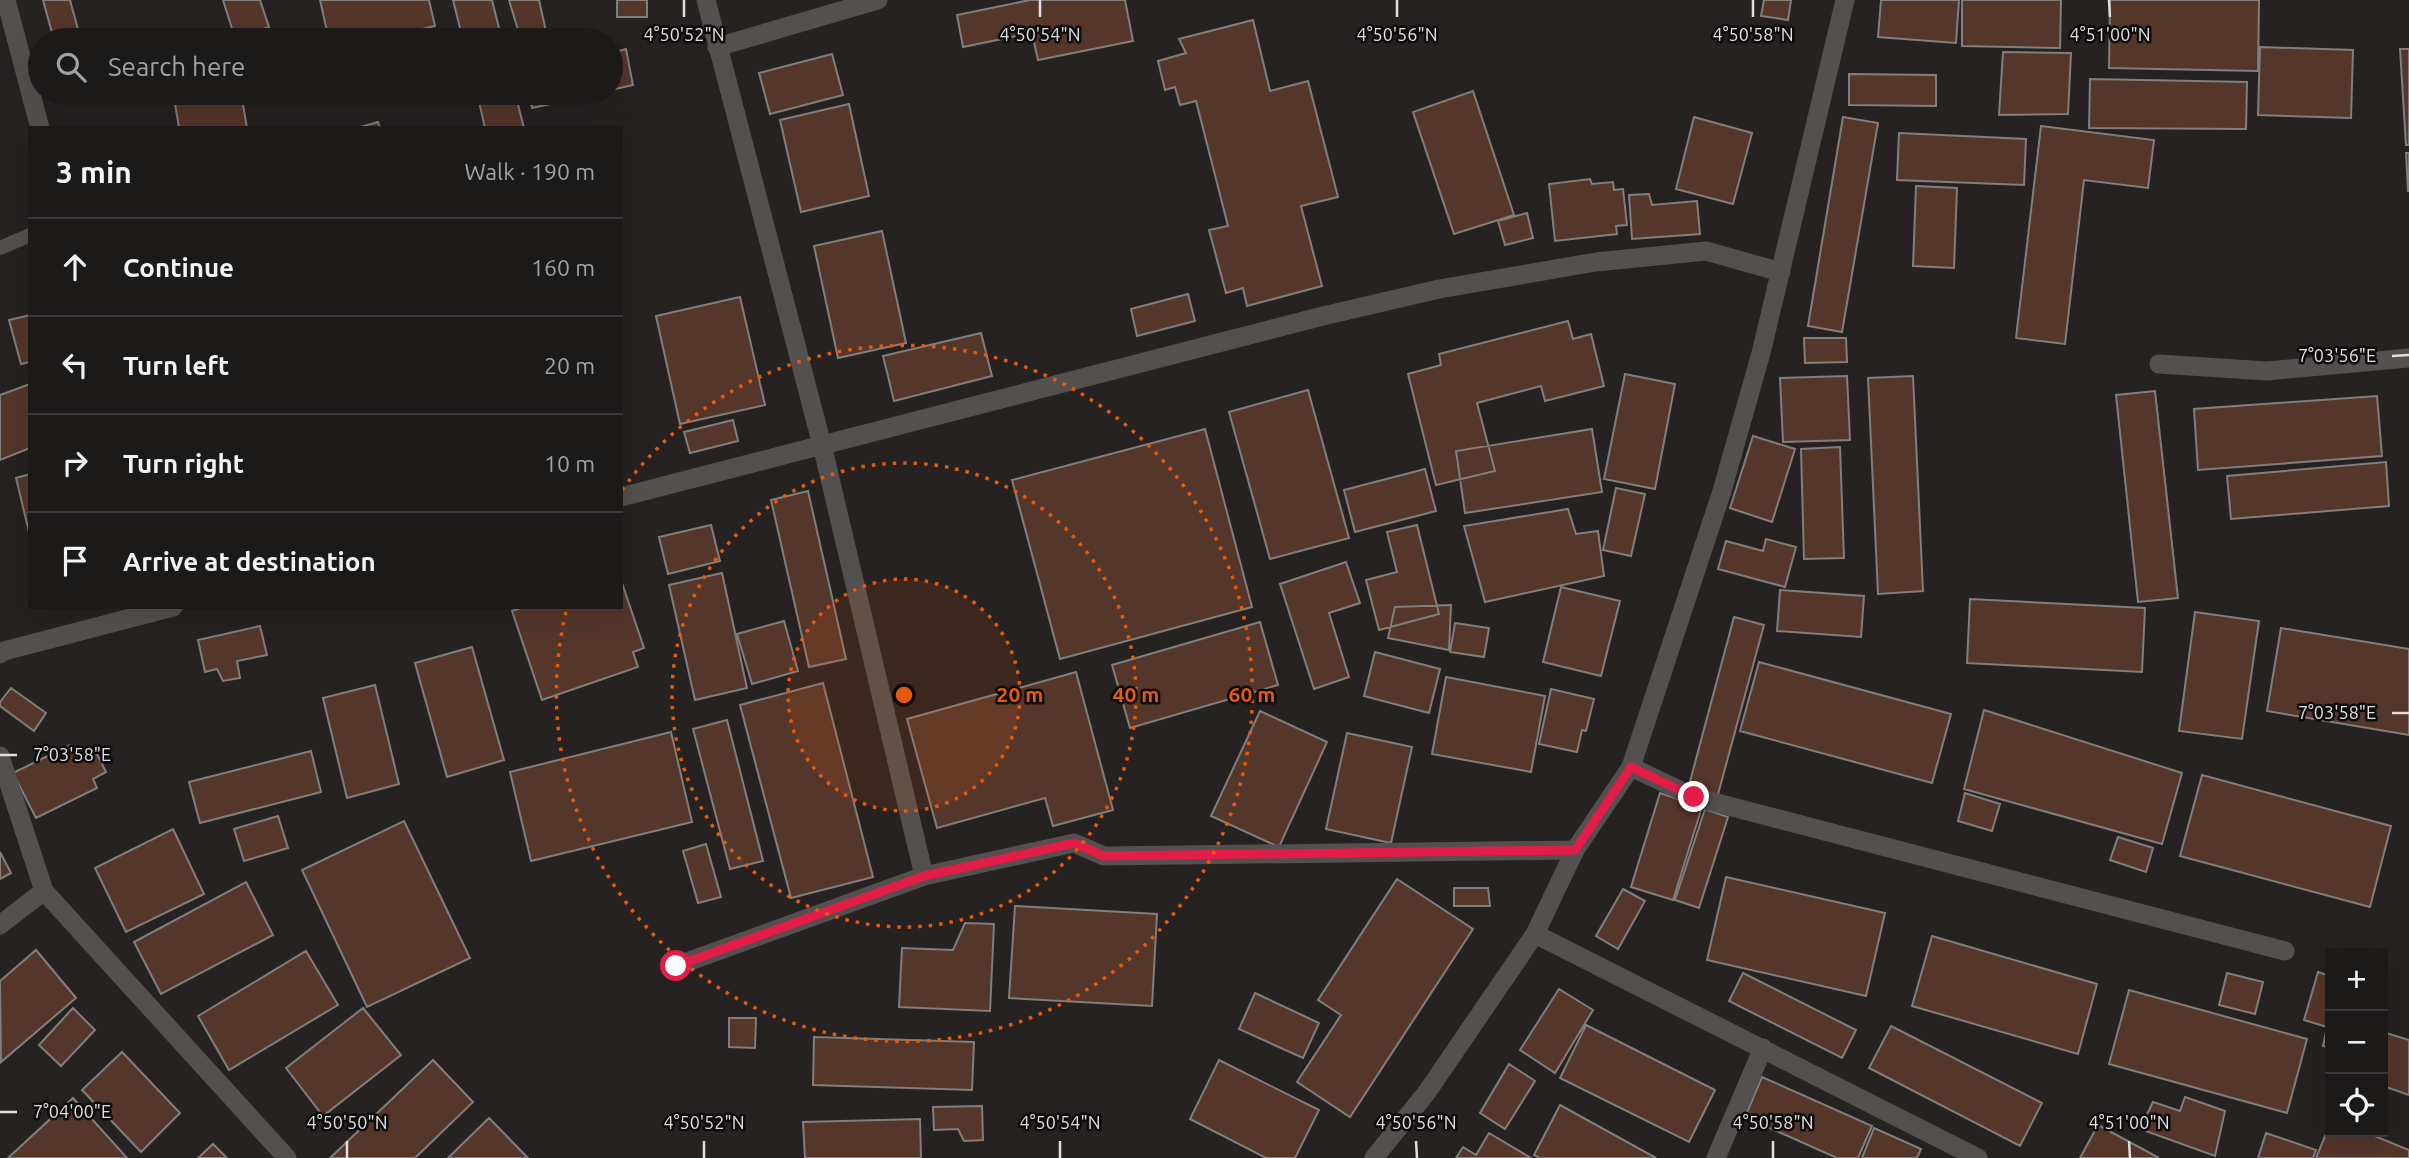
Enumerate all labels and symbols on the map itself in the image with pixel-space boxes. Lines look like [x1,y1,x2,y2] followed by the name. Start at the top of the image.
[644,24,724,44] text: 4°50'52"N
[1000,24,1080,44] text: 4°50'54"N
[1357,24,1437,44] text: 4°50'56"N
[1713,24,1793,44] text: 4°50'58"N
[2070,24,2150,44] text: 4°51'00"N
[2298,345,2376,365] text: 7°03'56"E
[997,682,1043,706] text: 20 m
[1113,682,1159,706] text: 40 m
[1229,682,1275,706] text: 60 m
[892,683,916,707] centre of rings
[2298,702,2376,722] text: 7°03'58"E
[33,744,111,764] text: 7°03'58"E
[1678,781,1709,812] route end
[660,950,691,981] route start
[33,1101,111,1121] text: 7°04'00"E
[307,1112,387,1132] text: 4°50'50"N
[664,1112,744,1132] text: 4°50'52"N
[1020,1112,1100,1132] text: 4°50'54"N
[1376,1112,1456,1132] text: 4°50'56"N
[1733,1112,1813,1132] text: 4°50'58"N
[2089,1112,2169,1132] text: 4°51'00"N

